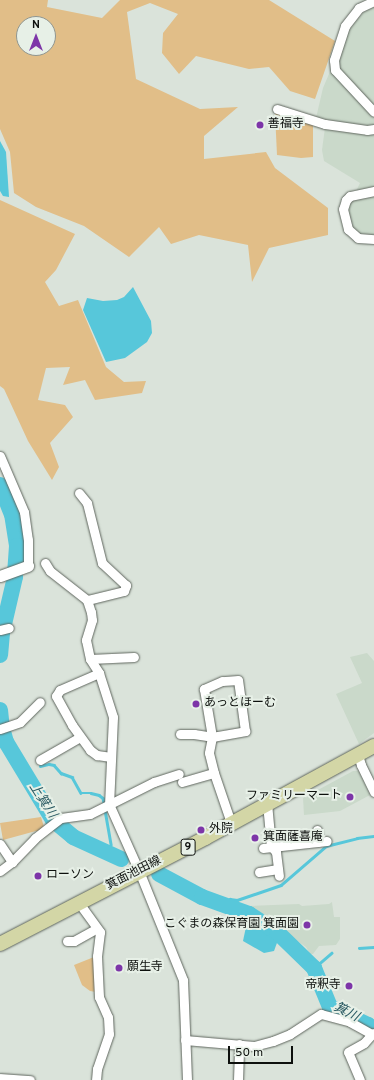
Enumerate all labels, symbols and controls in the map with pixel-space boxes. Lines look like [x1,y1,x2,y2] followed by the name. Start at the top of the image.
[16,16,56,56] north arrow
[32,18,40,32] text: N
[268,118,304,132] place label: 善福寺
[255,120,265,130] marker: 善福寺
[204,697,276,711] place label: あっとほーむ
[191,699,201,709] marker: あっとほーむ
[25,780,59,822] water label: 上箕川
[246,790,342,804] place label: ファミリーマート
[345,792,355,802] marker: ファミリーマート
[209,823,233,837] place label: 外院
[196,825,206,835] marker: 外院
[263,831,323,845] place label: 箕面薩喜庵
[250,833,260,843] marker: 箕面薩喜庵
[180,838,196,856] road number: 9
[104,854,164,894] street label: 箕面池田線
[46,869,94,883] place label: ローソン
[33,871,43,881] marker: ローソン
[164,918,299,932] place label: こぐまの森保育園 箕面園
[302,920,312,930] marker: こぐまの森保育園 箕面園
[127,961,163,975] place label: 願生寺
[114,963,124,973] marker: 願生寺
[305,979,341,993] place label: 帝釈寺
[344,981,354,991] marker: 帝釈寺
[331,1000,361,1026] water label: 箕川
[230,1038,295,1064] scale bar
[235,1045,263,1061] text: 50 m

